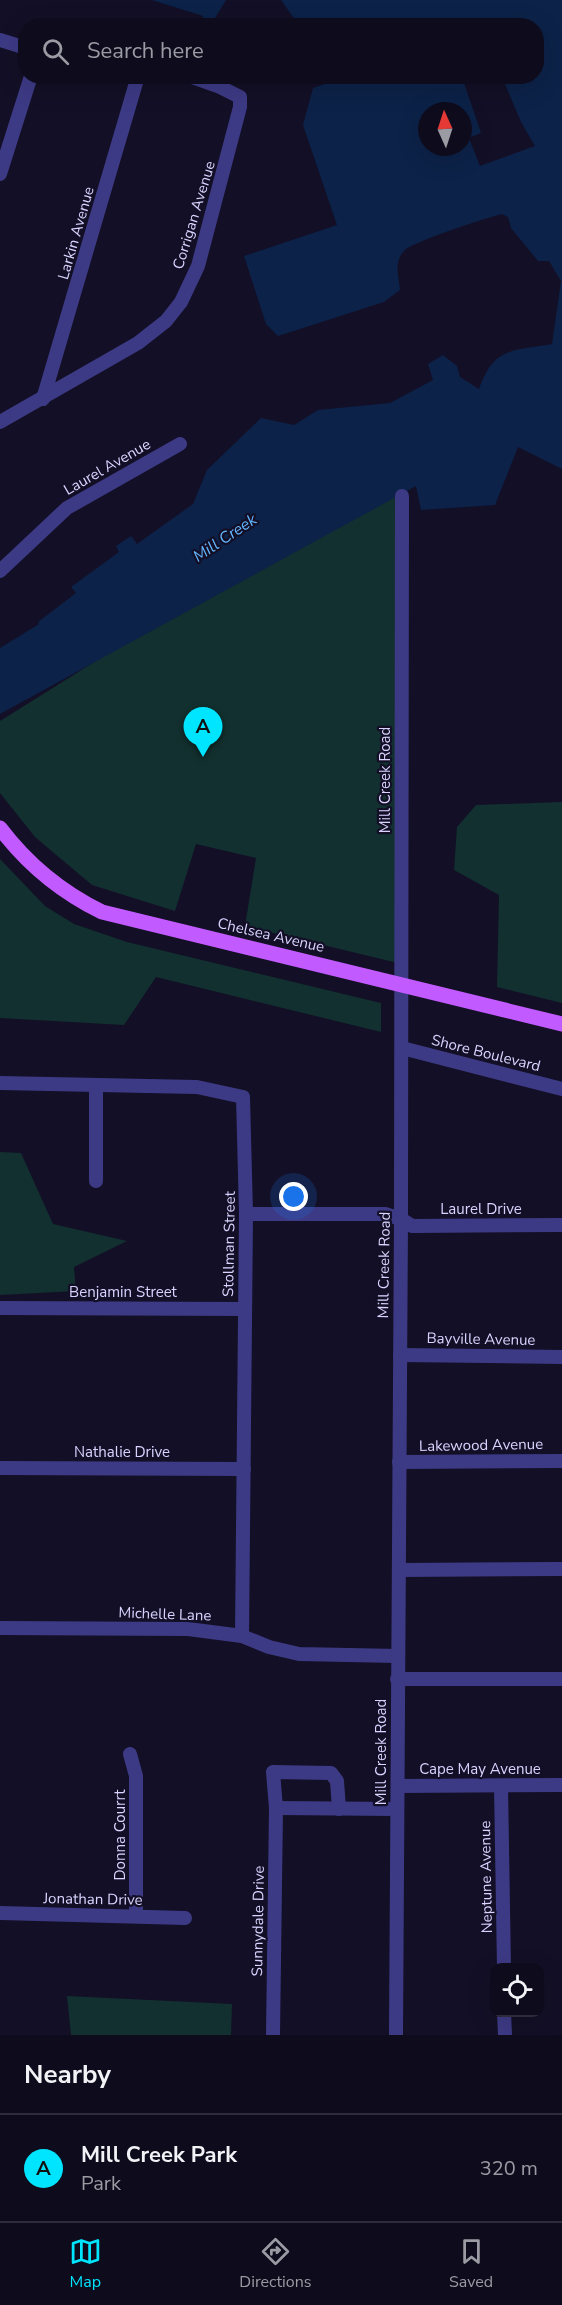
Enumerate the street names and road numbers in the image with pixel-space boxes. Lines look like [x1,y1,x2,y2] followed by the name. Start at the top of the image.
[168,158,220,272] street label: Corrigan Avenue
[53,184,99,282] street label: Larkin Avenue
[60,434,154,500] street label: Laurel Avenue
[375,727,395,833] street label: Mill Creek Road
[216,913,326,957] street label: Chelsea Avenue
[429,1030,543,1076] street label: Shore Boulevard
[218,1190,240,1297] street label: Stollman Street
[440,1199,522,1219] street label: Laurel Drive
[373,1212,395,1318] street label: Mill Creek Road
[69,1282,178,1302] street label: Benjamin Street
[426,1328,536,1350] street label: Bayville Avenue
[419,1434,543,1456] street label: Lakewood Avenue
[74,1442,170,1462] street label: Nathalie Drive
[118,1602,212,1626] street label: Michelle Lane
[371,1699,391,1805] street label: Mill Creek Road
[419,1759,541,1779] street label: Cape May Avenue
[110,1789,130,1881] street label: Donna Courrt
[475,1820,497,1934] street label: Neptune Avenue
[247,1865,269,1977] street label: Sunnydale Drive
[42,1888,143,1910] street label: Jonathan Drive

